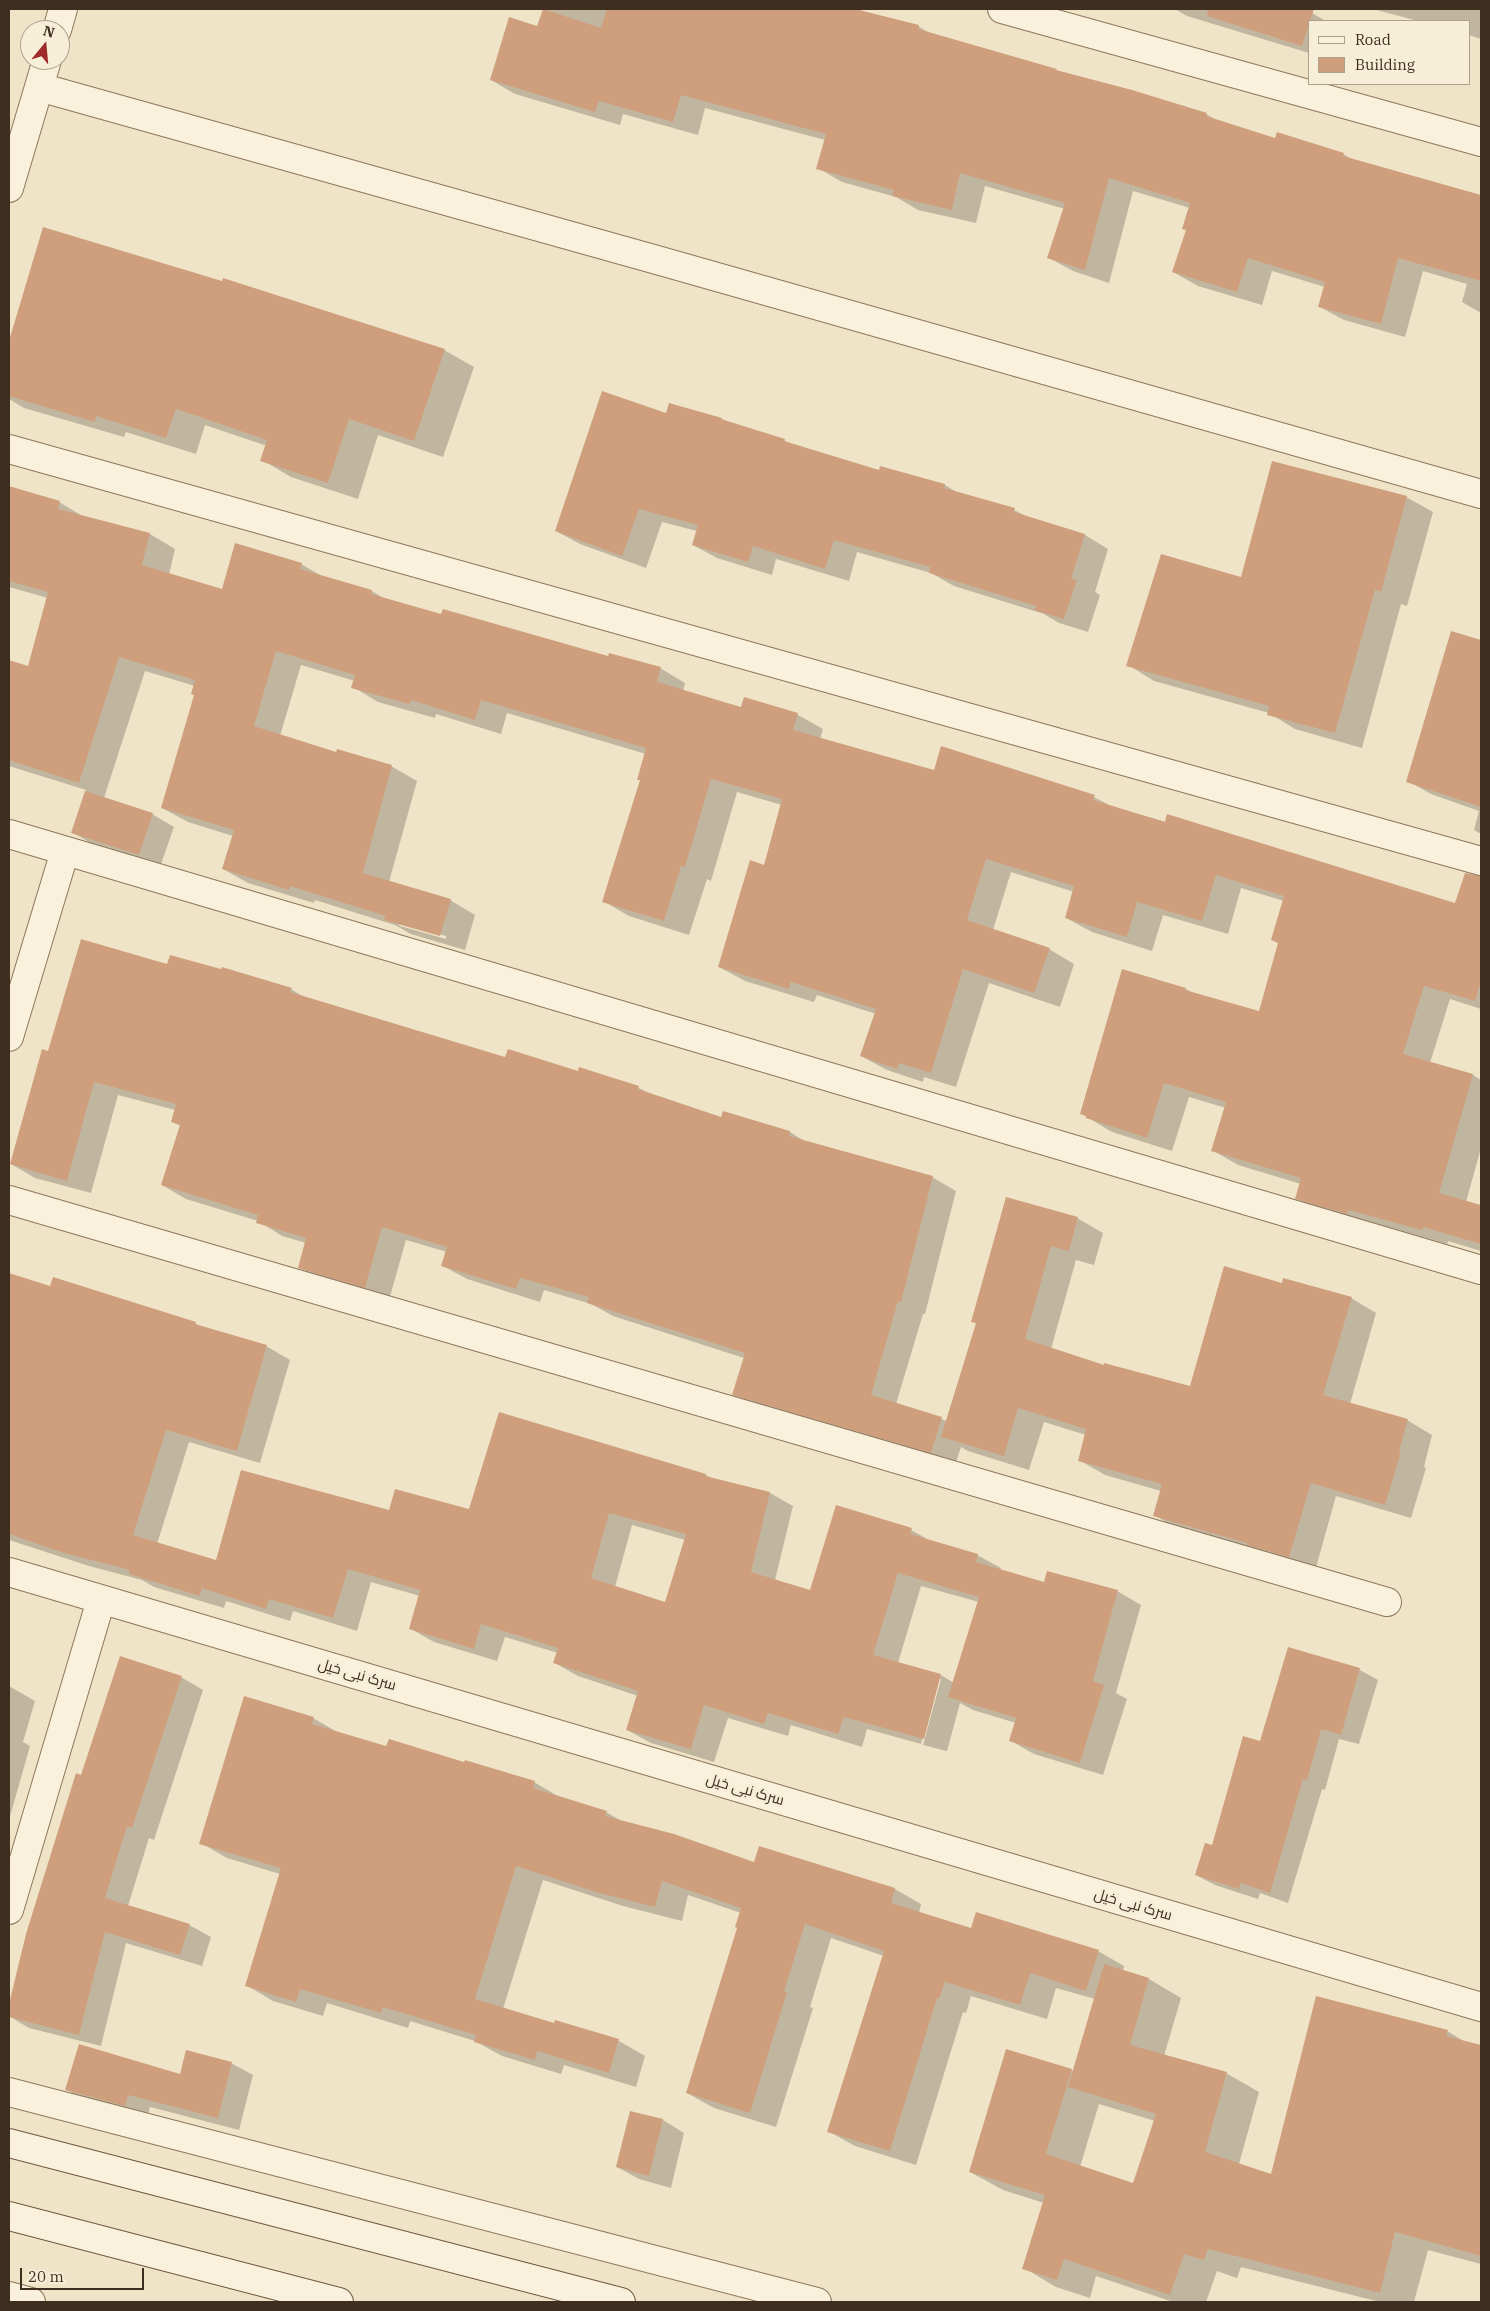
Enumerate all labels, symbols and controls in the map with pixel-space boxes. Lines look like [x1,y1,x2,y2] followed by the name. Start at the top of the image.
[20,20,70,70] north arrow
[1308,20,1470,85] legend
[41,21,57,42] text: N
[1355,30,1391,49] text: Road
[1355,55,1415,74] text: Building
[316,1655,398,1695] street label: سرک نبی خیل
[704,1770,786,1810] street label: سرک نبی خیل
[1092,1885,1174,1925] street label: سرک نبی خیل
[22,2258,146,2290] scale bar
[28,2267,64,2286] text: 20 m

